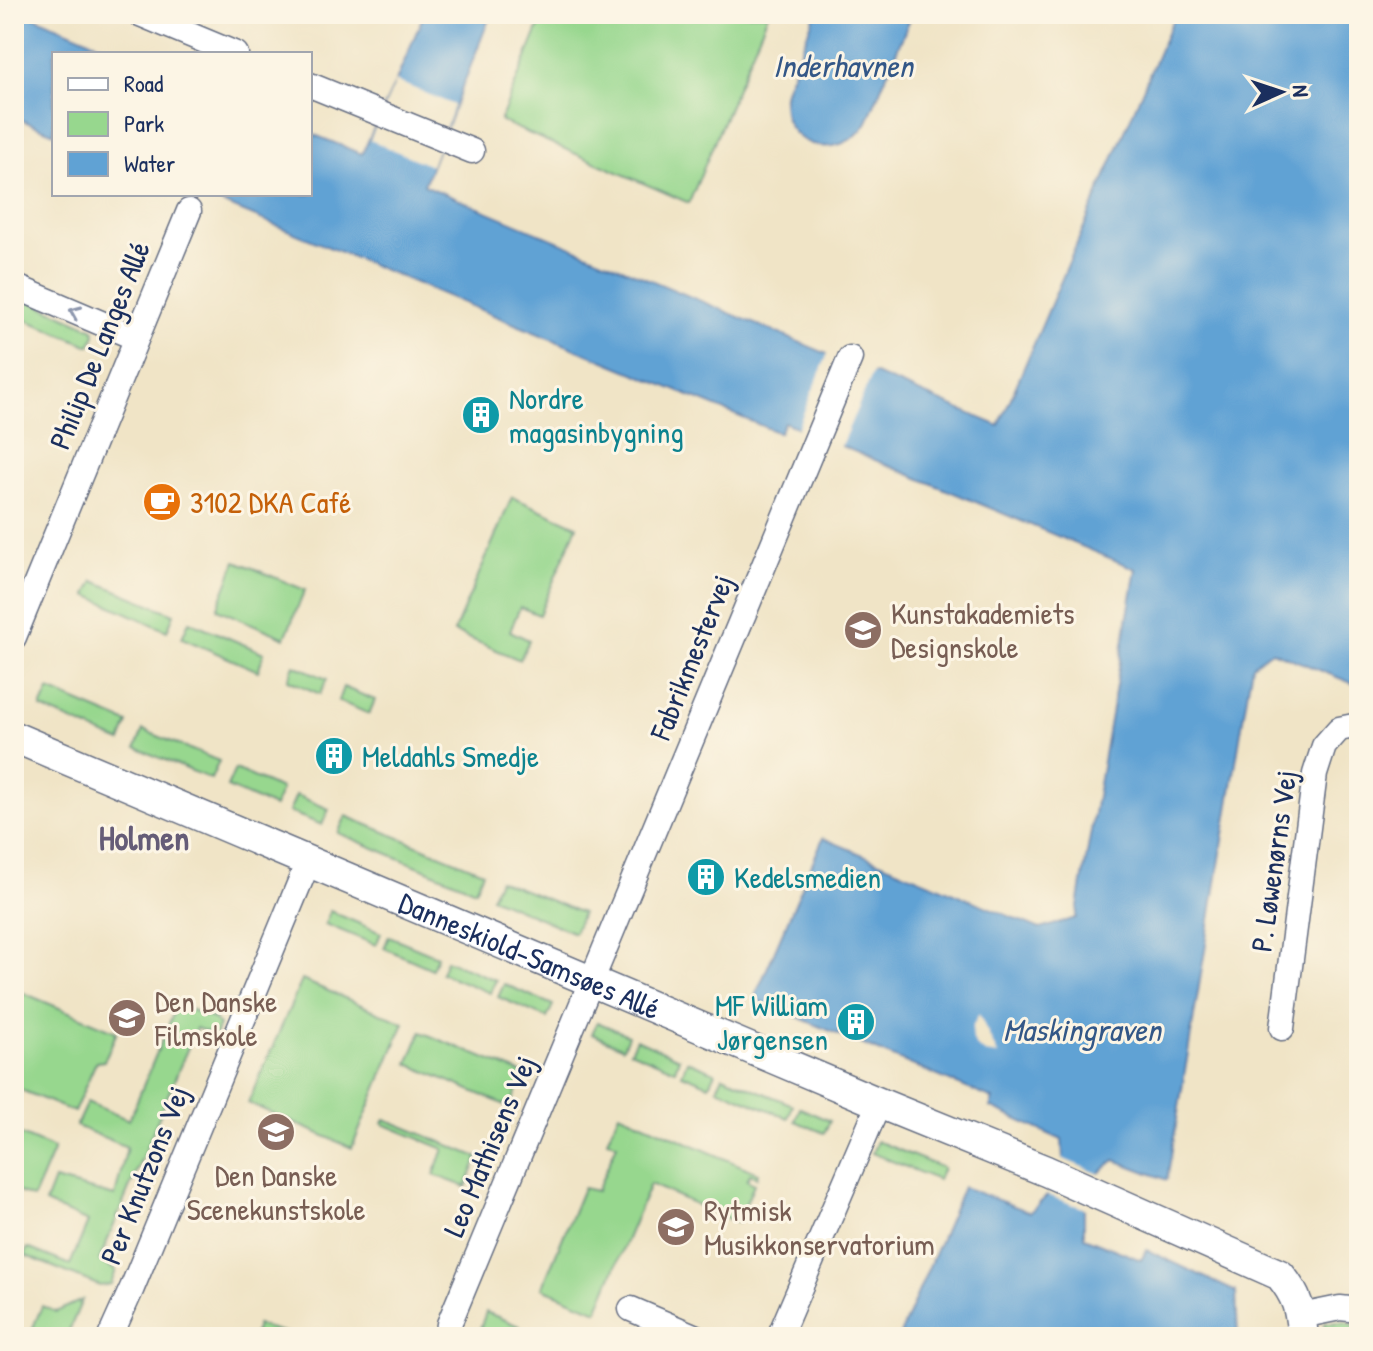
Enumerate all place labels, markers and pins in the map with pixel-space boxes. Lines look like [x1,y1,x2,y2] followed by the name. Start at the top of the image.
[509,378,684,452] place label: Nordre magasinbygning
[460,394,502,436] building icon: Nordre magasinbygning
[141,481,183,523] cafe icon: 3102 DKA Café
[190,482,351,522] place label: 3102 DKA Café
[891,593,1075,667] place label: Kunstakademiets Designskole
[842,609,884,651] school or university icon: Kunstakademiets Designskole
[313,735,355,777] building icon: Meldahls Smedje
[362,736,539,776] place label: Meldahls Smedje
[685,856,727,898] building icon: Kedelsmedien
[734,857,881,897] place label: Kedelsmedien
[154,981,277,1055] place label: Den Danske Filmskole
[715,985,828,1059] place label: MF William Jørgensen
[106,997,148,1039] school or university icon: Den Danske Filmskole
[835,1001,877,1043] building icon: MF William Jørgensen
[255,1111,297,1153] school or university icon: Den Danske Scenekunstskole
[187,1155,365,1229] place label: Den Danske Scenekunstskole
[704,1190,935,1264] place label: Rytmisk Musikkonservatorium
[655,1206,697,1248] school or university icon: Rytmisk Musikkonservatorium

